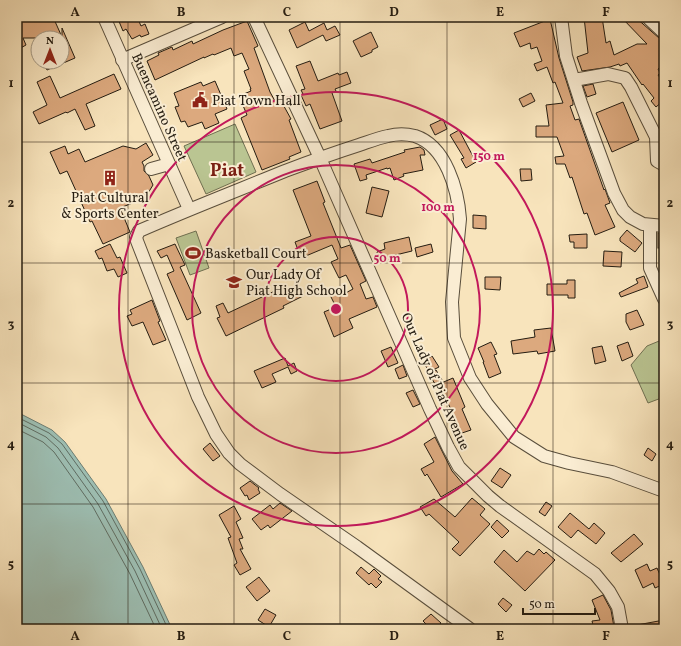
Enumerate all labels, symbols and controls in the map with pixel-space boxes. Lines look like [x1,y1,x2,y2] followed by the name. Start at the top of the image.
[70,4,80,22] text: A
[177,4,186,22] text: B
[283,4,291,22] text: C
[389,4,399,22] text: D
[496,4,504,22] text: E
[602,4,610,22] text: F
[30,30,70,70] north arrow
[46,34,54,49] text: N
[126,50,191,165] street label: Buencamino Street
[8,75,14,93] text: 1
[667,75,673,93] text: 1
[191,91,209,109] public building icon: Piat Town Hall
[212,92,301,111] place label: Piat Town Hall
[473,149,505,165] text: 150 m
[210,159,244,184] district label: Piat
[101,169,119,187] building icon: Piat Cultural & Sports Center
[61,189,159,224] place label: Piat Cultural & Sports Center
[8,195,15,213] text: 2
[667,195,674,213] text: 2
[421,200,455,216] text: 100 m
[184,244,202,262] sports icon: Basketball Court
[205,245,307,264] place label: Basketball Court
[373,251,401,267] text: 50 m
[246,266,347,301] place label: Our Lady Of Piat High School
[225,273,243,291] school or university icon: Our Lady Of Piat High School
[329,302,343,316] centre of rings
[396,310,474,454] street label: Our Lady of Piat Avenue
[8,316,15,334] text: 3
[667,316,674,334] text: 3
[7,436,15,454] text: 4
[666,436,674,454] text: 4
[8,556,14,574] text: 5
[667,556,673,574] text: 5
[523,590,595,616] scale bar
[529,597,555,613] text: 50 m
[70,628,80,646] text: A
[177,628,186,646] text: B
[283,628,291,646] text: C
[389,628,399,646] text: D
[496,628,504,646] text: E
[602,628,610,646] text: F

